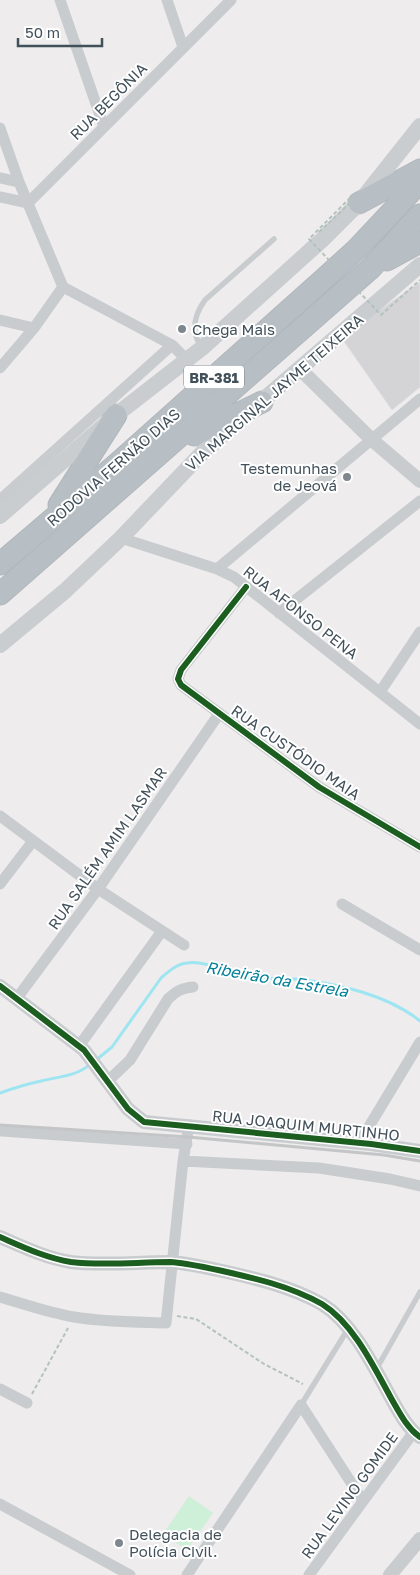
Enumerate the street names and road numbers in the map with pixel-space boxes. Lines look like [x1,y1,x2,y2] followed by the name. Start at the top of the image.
[66,59,150,143] street label: RUA BEGÔNIA
[181,310,367,474] street label: VIA MARGINAL JAYME TEIXEIRA
[184,366,244,388] road number: BR-381
[43,404,183,530] street label: RODOVIA FERNÃO DIAS
[240,562,362,662] street label: RUA AFONSO PENA
[228,701,364,803] street label: RUA CUSTÓDIO MAIA
[44,763,170,933] street label: RUA SALÉM AMIM LASMAR
[211,1106,401,1144] street label: RUA JOAQUIM MURTINHO
[297,1428,401,1562] street label: RUA LEVINO GOMIDE

